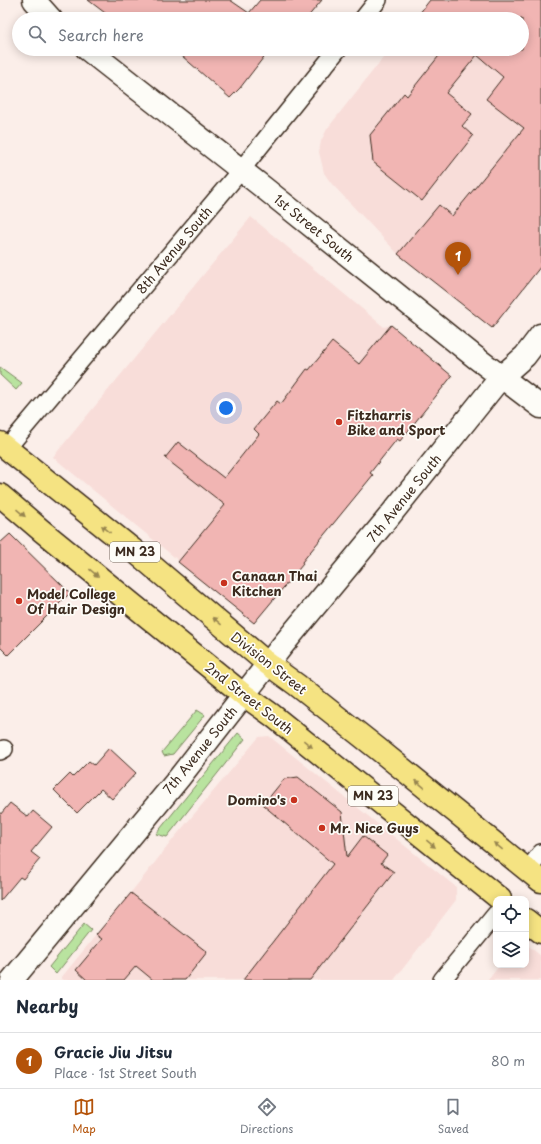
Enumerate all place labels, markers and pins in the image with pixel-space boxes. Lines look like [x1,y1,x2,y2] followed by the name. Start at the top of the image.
[445,242,471,275] pin: 1
[347,405,445,439] place label: Fitzharris Bike and Sport
[334,417,344,427] marker: Fitzharris Bike and Sport
[232,566,318,600] place label: Canaan Thai Kitchen
[219,578,229,588] marker: Canaan Thai Kitchen
[27,584,125,618] place label: Model College Of Hair Design
[14,596,24,606] marker: Model College Of Hair Design
[228,790,286,809] place label: Domino's
[289,795,299,805] marker: Domino's
[330,818,419,837] place label: Mr. Nice Guys
[317,823,327,833] marker: Mr. Nice Guys

